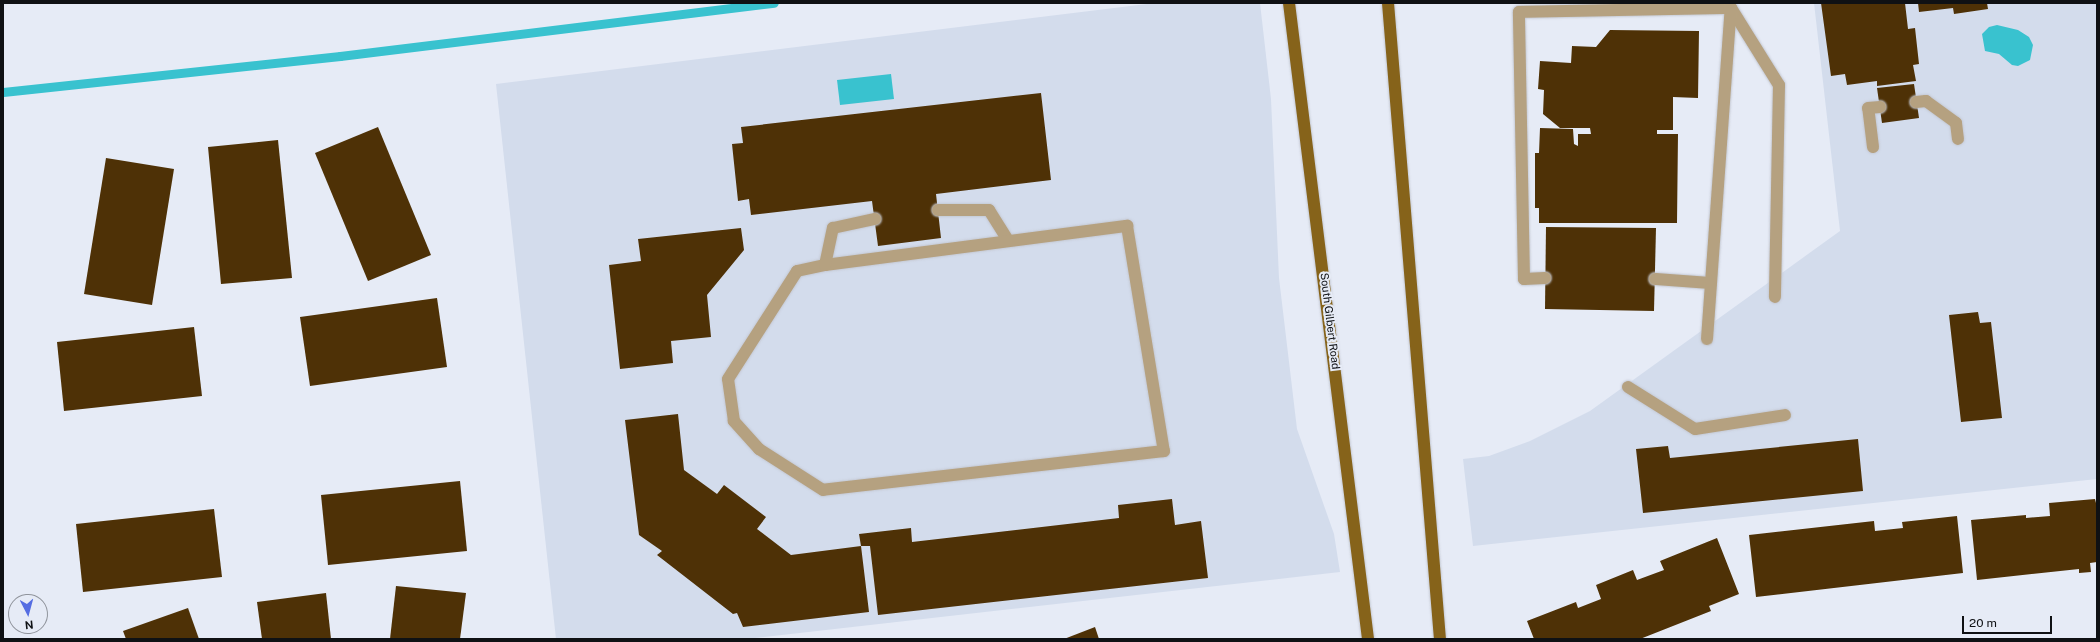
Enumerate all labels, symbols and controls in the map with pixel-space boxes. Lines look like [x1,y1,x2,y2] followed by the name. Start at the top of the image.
[1318,272,1342,370] street label: South Gilbert Road
[8,594,48,634] north arrow
[1964,608,2054,634] scale bar
[1969,616,1997,630] text: 20 m
[24,619,34,631] text: N

